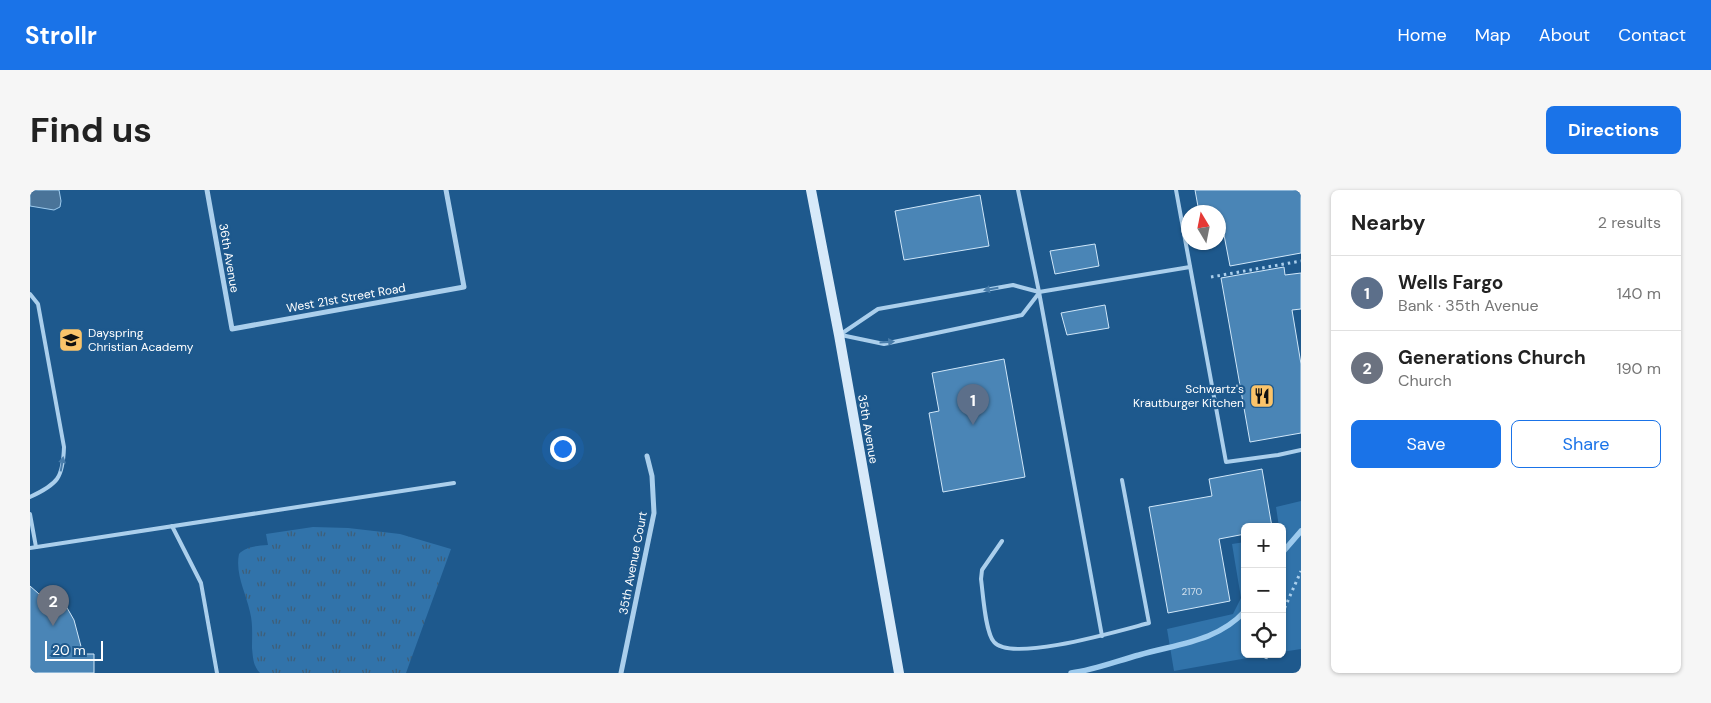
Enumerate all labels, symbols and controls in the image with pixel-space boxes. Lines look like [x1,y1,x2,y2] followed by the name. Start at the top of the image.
[25,20,97,51] text: Strollr
[1397,23,1447,47] text: Home
[1475,23,1511,47] text: Map
[1539,23,1590,47] text: About
[1618,23,1686,47] text: Contact
[1546,106,1681,154] button: Directions
[30,107,152,153] text: Find us
[1181,205,1226,250] north arrow
[1351,209,1425,237] text: Nearby
[1598,212,1661,233] text: 2 results
[215,222,243,294] street label: 36th Avenue
[1398,270,1503,295] text: Wells Fargo
[285,280,407,316] street label: West 21st Street Road
[1364,283,1370,304] text: 1
[1617,283,1661,304] text: 140 m
[983,285,999,293] one-way arrow
[1398,295,1539,316] text: Bank · 35th Avenue
[88,325,194,355] place label: Dayspring Christian Academy
[58,327,84,353] school or university icon: Dayspring Christian Academy
[879,338,895,346] one-way arrow
[1398,345,1586,370] text: Generations Church
[1362,358,1372,379] text: 2
[1617,358,1661,379] text: 190 m
[1398,370,1452,391] text: Church
[1133,381,1244,411] place label: Schwartz's Krautburger Kitchen
[1249,383,1275,409] restaurant icon: Schwartz's Krautburger Kitchen
[957,384,989,425] pin: 1
[854,393,882,465] street label: 35th Avenue
[1351,420,1501,468] button: Save
[1511,420,1661,468] button: Share
[550,436,576,462] your location
[58,456,66,472] one-way arrow
[615,510,651,616] street label: 35th Avenue Court
[1241,523,1286,658] map controls
[1241,523,1286,568] button: +
[1241,568,1286,613] button: −
[37,585,69,626] pin: 2
[1182,585,1203,598] house number: 2170
[1241,613,1286,658] button: locate
[45,638,102,661] scale bar
[52,641,86,659] text: 20 m

